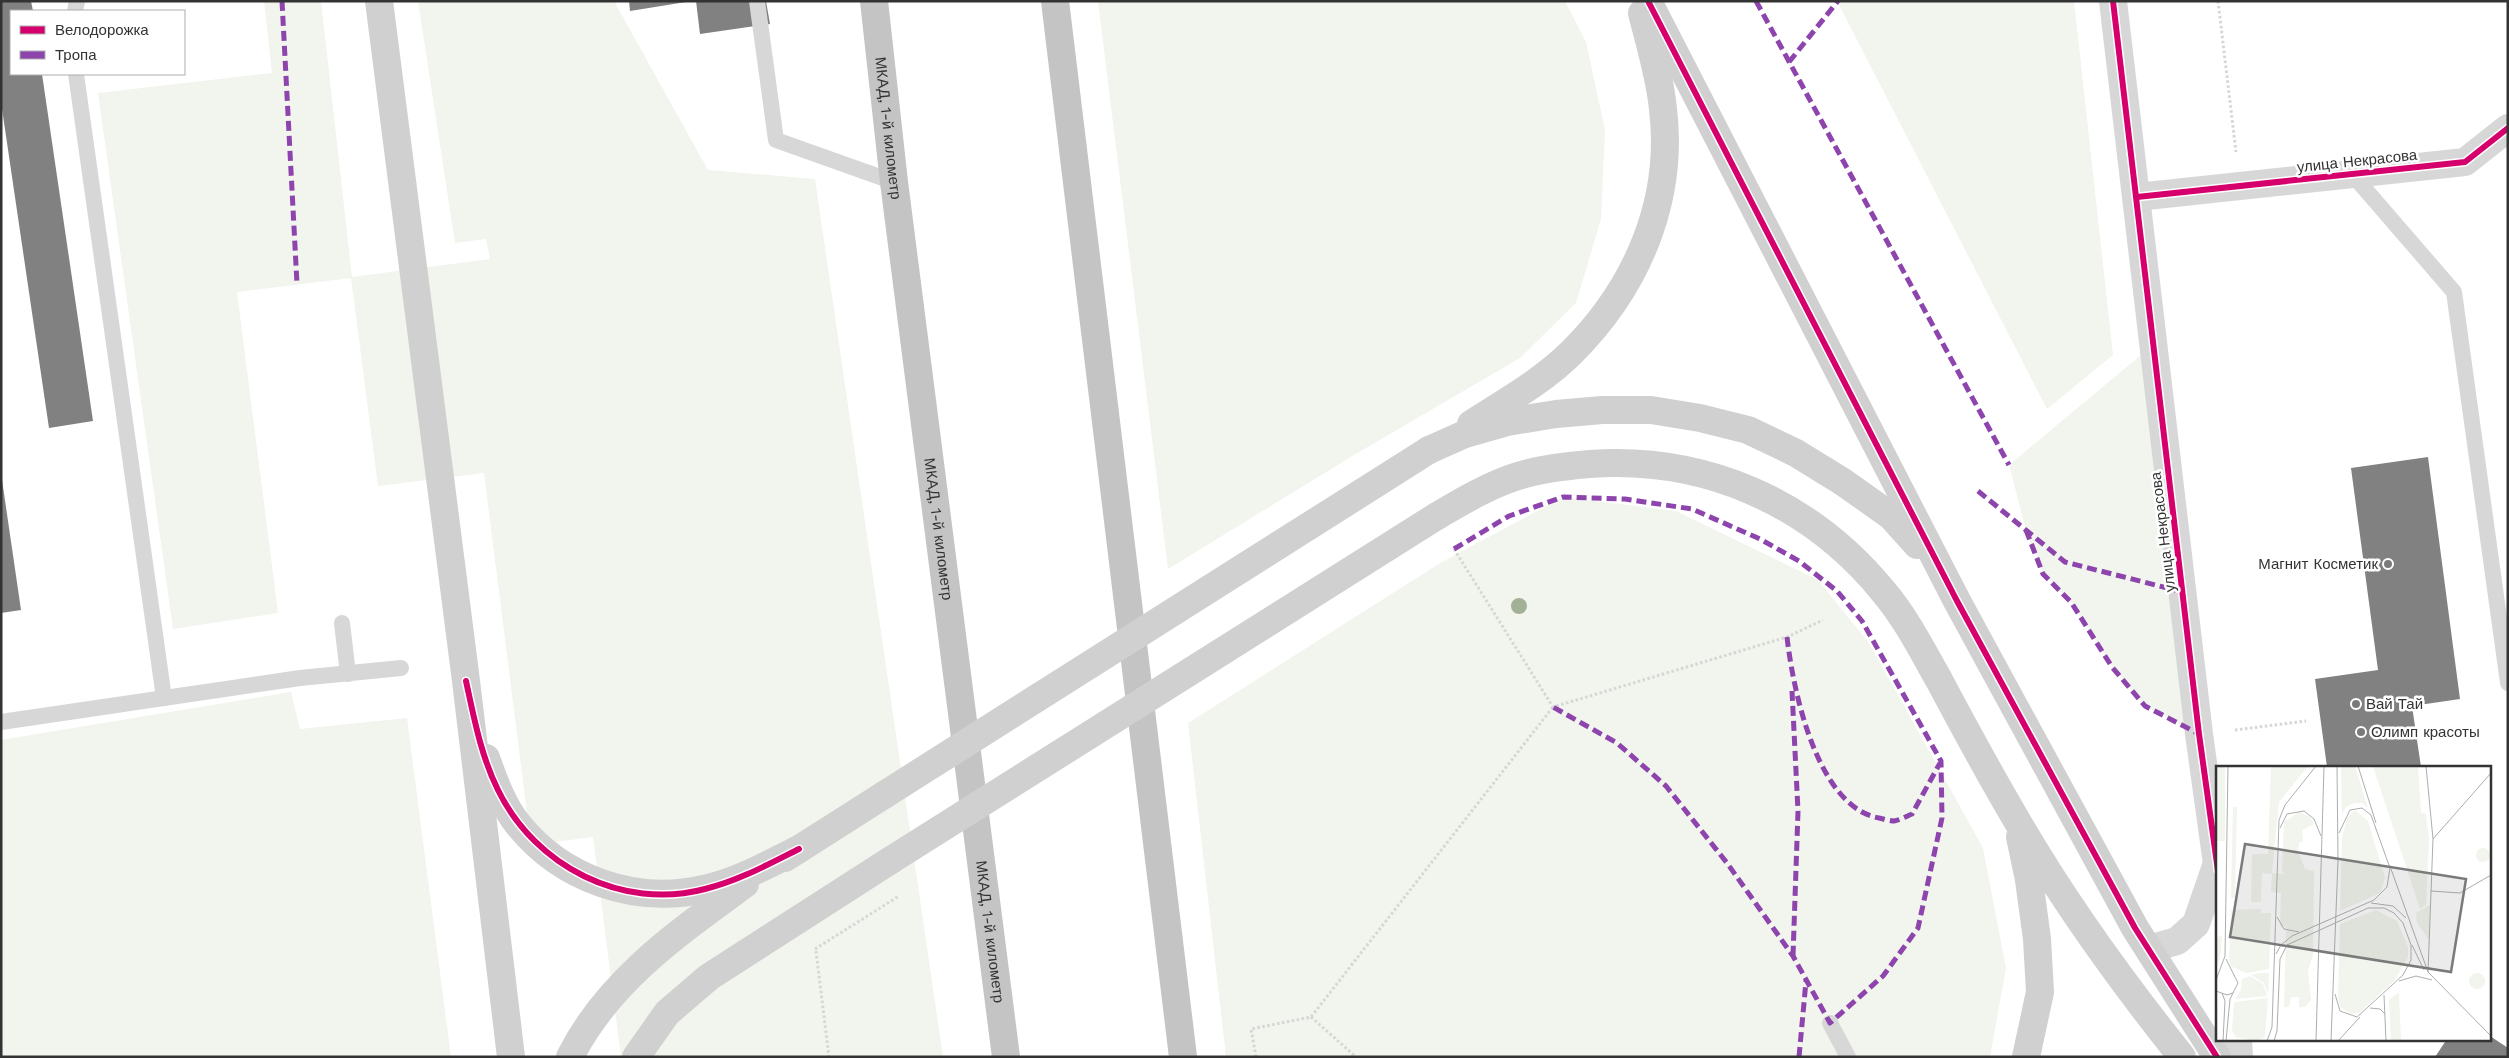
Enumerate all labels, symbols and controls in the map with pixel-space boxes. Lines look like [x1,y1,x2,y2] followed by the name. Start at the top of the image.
[10,10,185,75] legend
[55,21,149,39] text: Велодорожка
[55,46,97,64] text: Тропа
[871,56,905,201] street label: МКАД, 1-й километр
[2296,146,2419,176] street label: улица Некрасова
[920,457,956,601] street label: МКАД, 1-й километр
[2147,470,2179,593] street label: улица Некрасова
[2258,555,2378,573] place label: Магнит Косметик
[2382,558,2394,570] marker: Магнит Косметик
[2366,695,2423,713] place label: Вай Тай
[2350,698,2362,710] marker: Вай Тай
[2371,723,2480,741] place label: Олимп красоты
[2355,726,2367,738] marker: Олимп красоты
[2216,766,2492,1040] inset map
[972,860,1008,1004] street label: МКАД, 1-й километр

